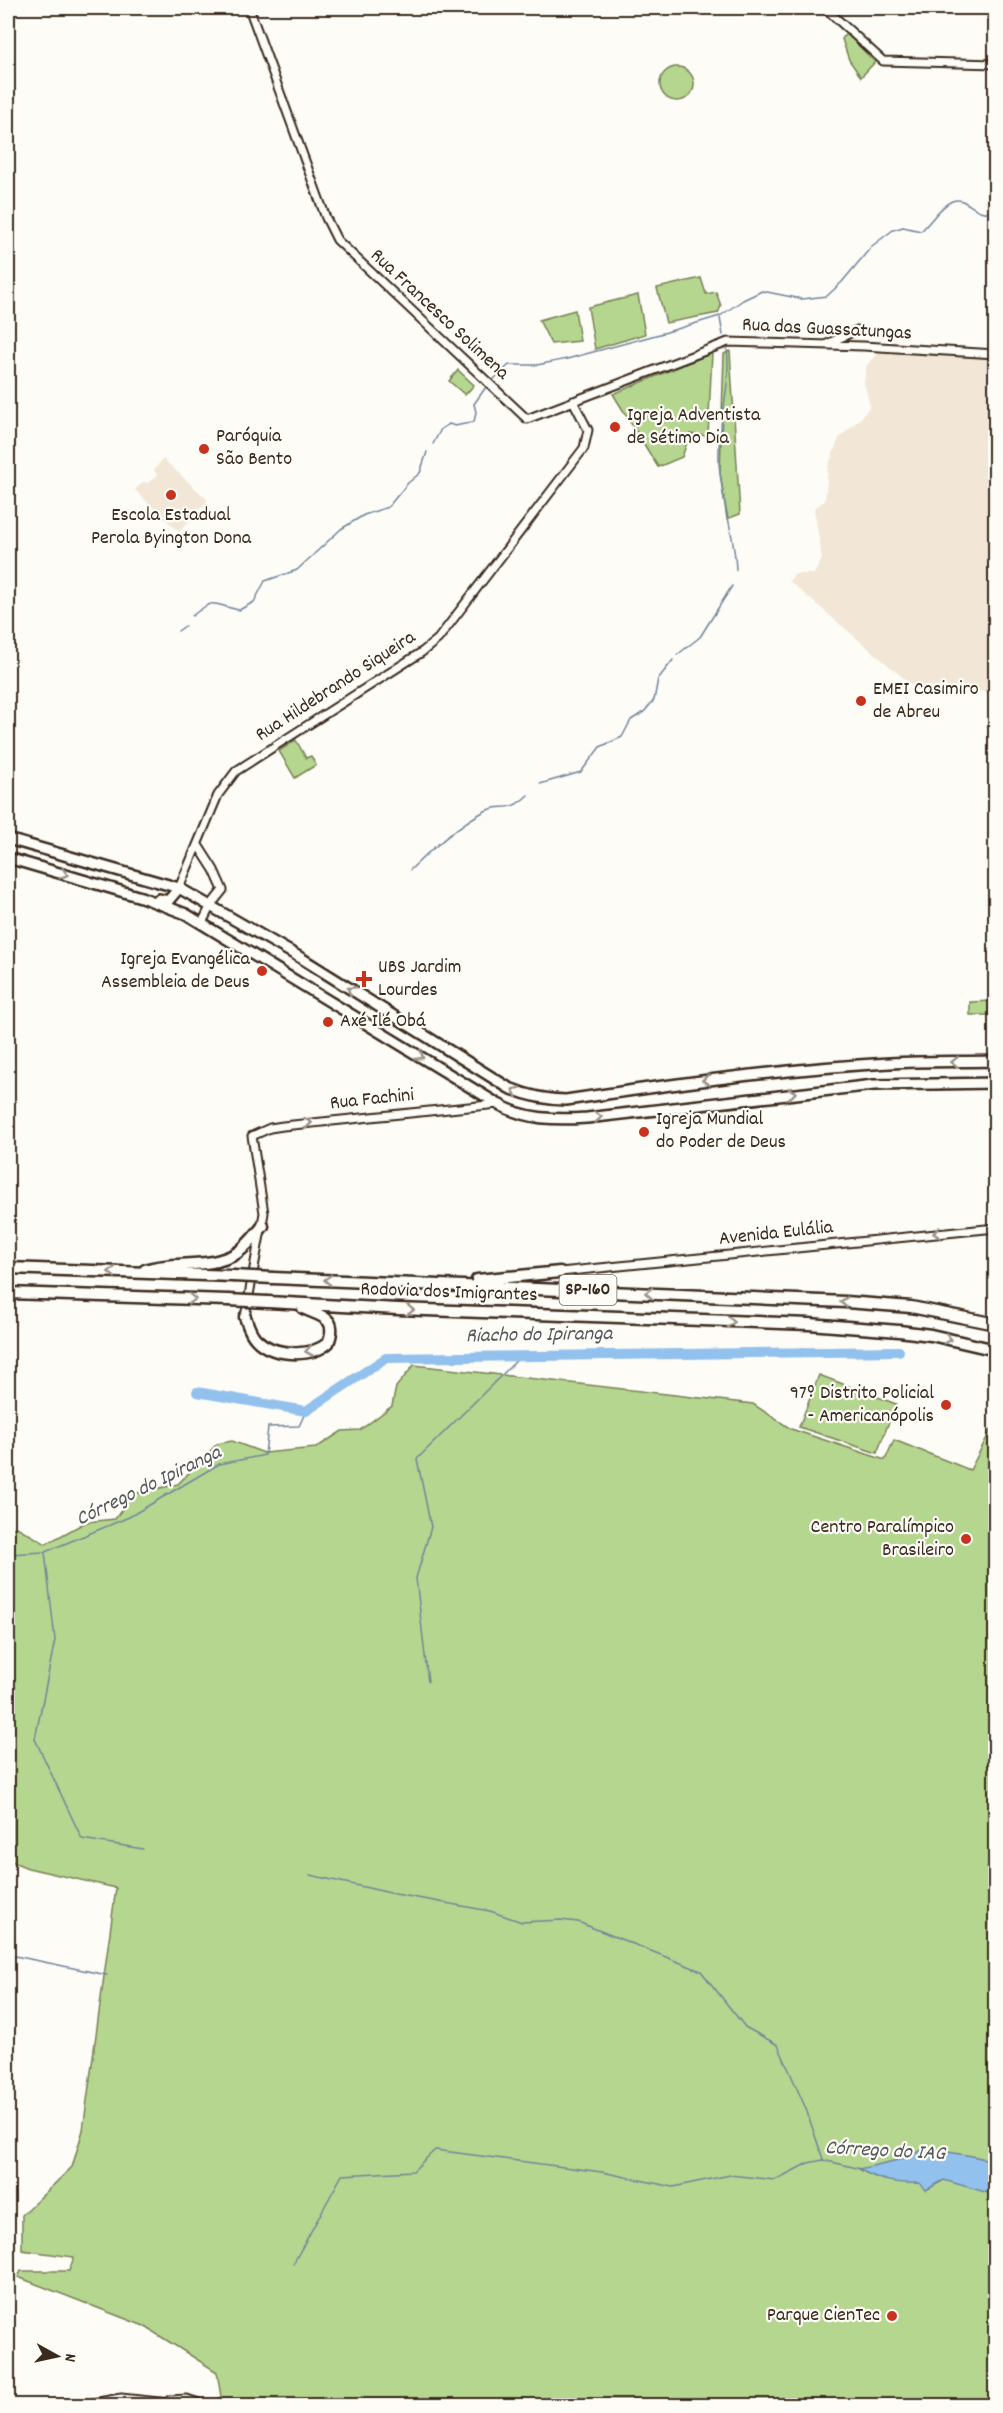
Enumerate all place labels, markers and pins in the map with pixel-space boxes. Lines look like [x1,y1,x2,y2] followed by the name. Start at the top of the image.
[627,402,761,453] place label: Igreja Adventista de Sétimo Dia
[608,420,622,434] marker: Igreja Adventista de Sétimo Dia
[216,423,292,474] place label: Paróquia São Bento
[197,442,211,456] marker: Paróquia São Bento
[164,488,178,502] marker: Escola Estadual Perola Byington Dona
[91,502,252,553] place label: Escola Estadual Perola Byington Dona
[873,676,979,727] place label: EMEI Casimiro de Abreu
[854,694,868,708] marker: EMEI Casimiro de Abreu
[101,946,251,997] place label: Igreja Evangélica Assembleia de Deus
[378,954,461,1005] place label: UBS Jardim Lourdes
[255,964,269,978] marker: Igreja Evangélica Assembleia de Deus
[355,970,373,988] marker: UBS Jardim Lourdes
[340,1008,426,1036] place label: Axé Ilé Obá
[321,1015,335,1029] marker: Axé Ilé Obá
[656,1106,786,1157] place label: Igreja Mundial do Poder de Deus
[637,1125,651,1139] marker: Igreja Mundial do Poder de Deus
[790,1380,934,1431] place label: 97º Distrito Policial - Americanópolis
[939,1398,953,1412] marker: 97º Distrito Policial - Americanópolis
[811,1514,954,1565] place label: Centro Paralímpico Brasileiro
[959,1532,973,1546] marker: Centro Paralímpico Brasileiro
[767,2302,880,2330] place label: Parque CienTec
[885,2309,899,2323] marker: Parque CienTec

